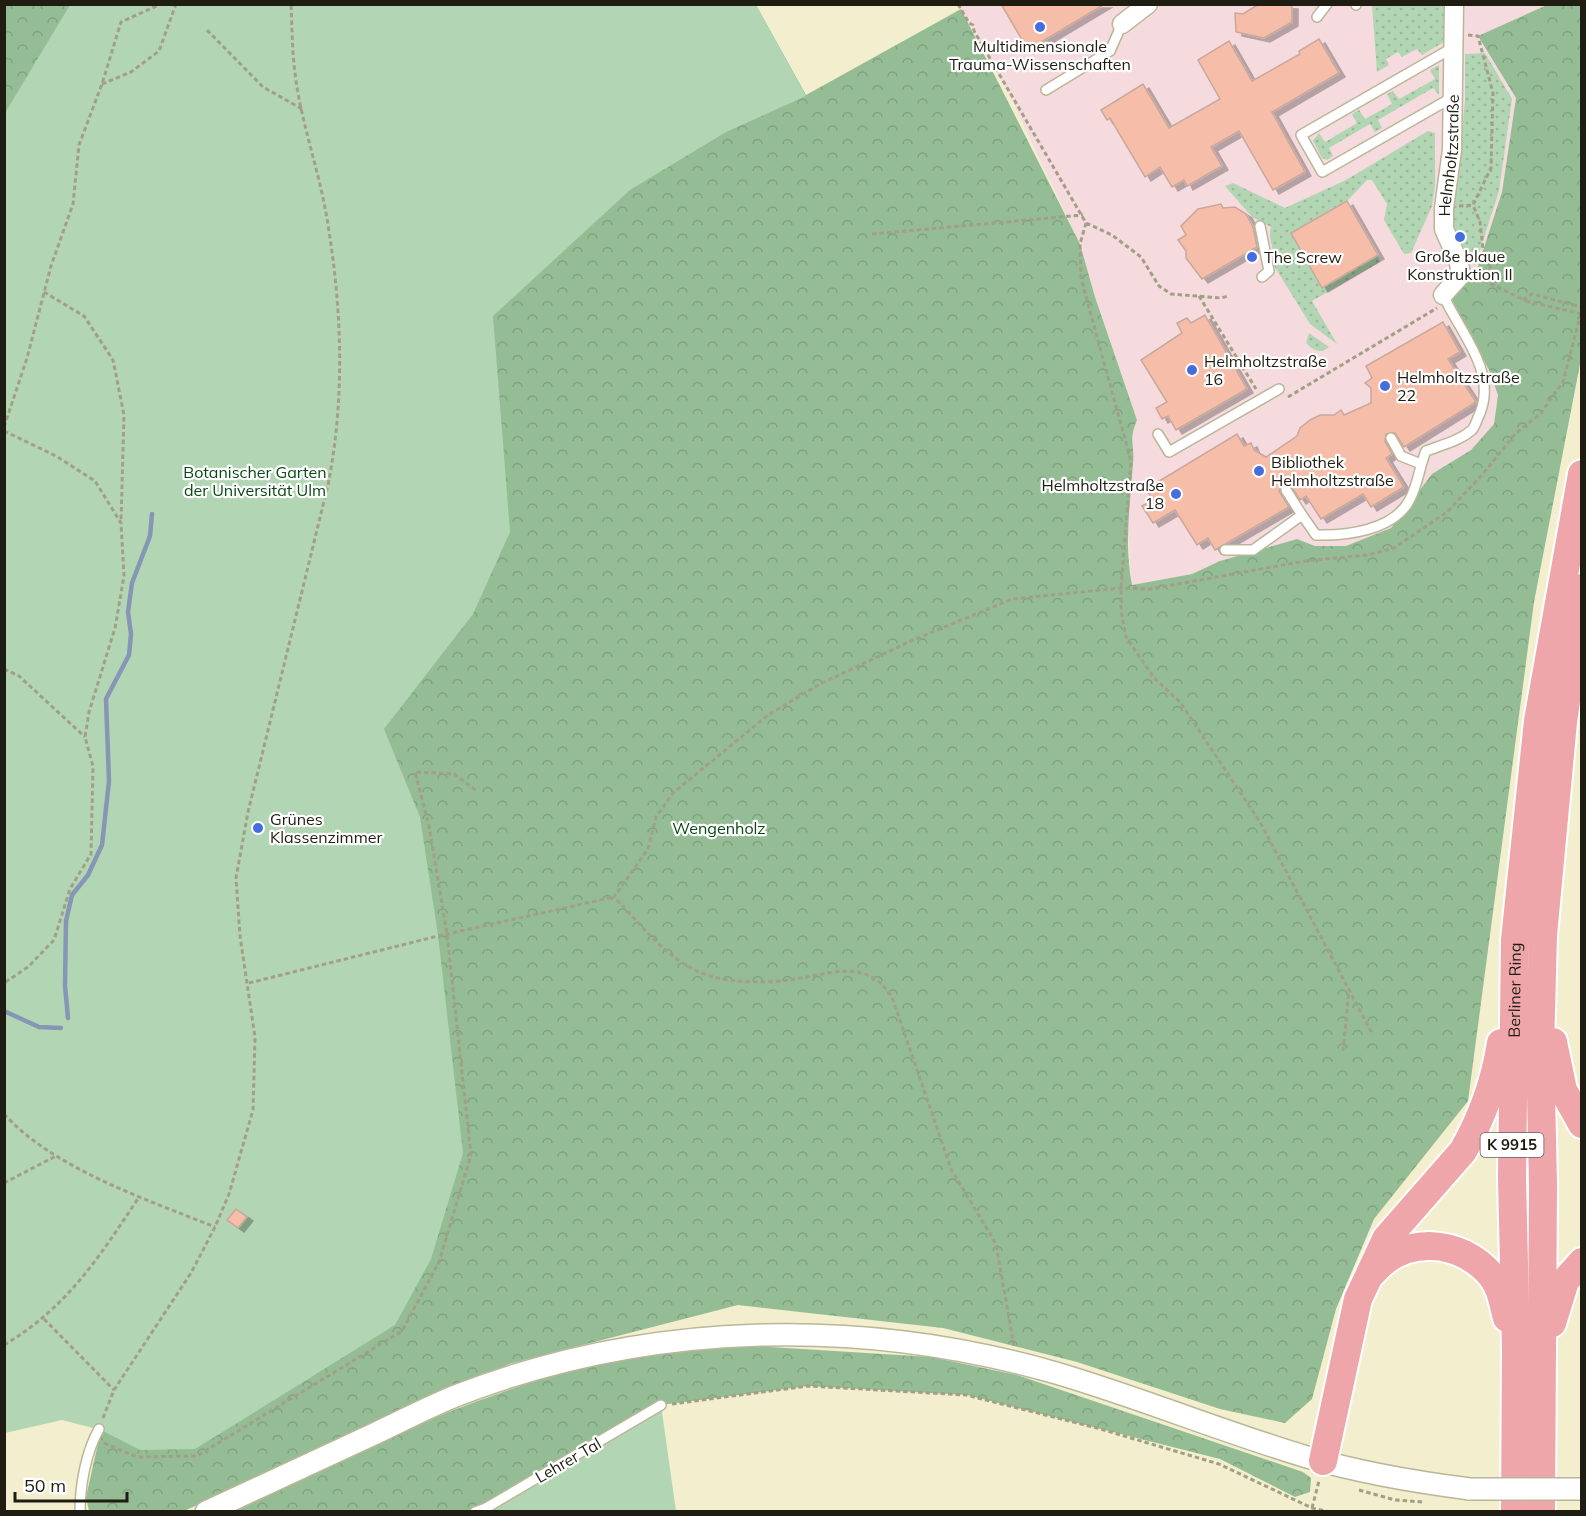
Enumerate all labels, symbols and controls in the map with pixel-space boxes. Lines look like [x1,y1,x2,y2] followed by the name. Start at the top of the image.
[1033,20,1047,34] marker: Multidimensionale Trauma-Wissenschaften
[949,36,1131,74] place label: Multidimensionale Trauma-Wissenschaften
[1434,94,1463,217] street label: Helmholtzstraße
[1453,230,1467,244] marker: Große blaue Konstruktion II
[1407,246,1513,284] place label: Große blaue Konstruktion II
[1264,247,1342,267] place label: The Screw
[1245,250,1259,264] marker: The Screw
[1204,351,1327,389] place label: Helmholtzstraße 16
[1185,363,1199,377] marker: Helmholtzstraße 16
[1397,367,1520,405] place label: Helmholtzstraße 22
[1378,379,1392,393] marker: Helmholtzstraße 22
[1271,452,1394,490] place label: Bibliothek Helmholtzstraße
[183,462,327,500] park label: Botanischer Garten der Universität Ulm
[1252,464,1266,478] marker: Bibliothek Helmholtzstraße
[1041,475,1164,513] place label: Helmholtzstraße 18
[1169,487,1183,501] marker: Helmholtzstraße 18
[270,809,382,847] place label: Grünes Klassenzimmer
[672,818,766,838] park label: Wengenholz
[251,821,265,835] marker: Grünes Klassenzimmer
[1504,942,1525,1038] street label: Berliner Ring
[1480,1133,1544,1157] road number: K 9915
[531,1433,605,1487] street label: Lehrer Tal
[15,1465,128,1503] scale bar
[24,1474,66,1497] text: 50 m

